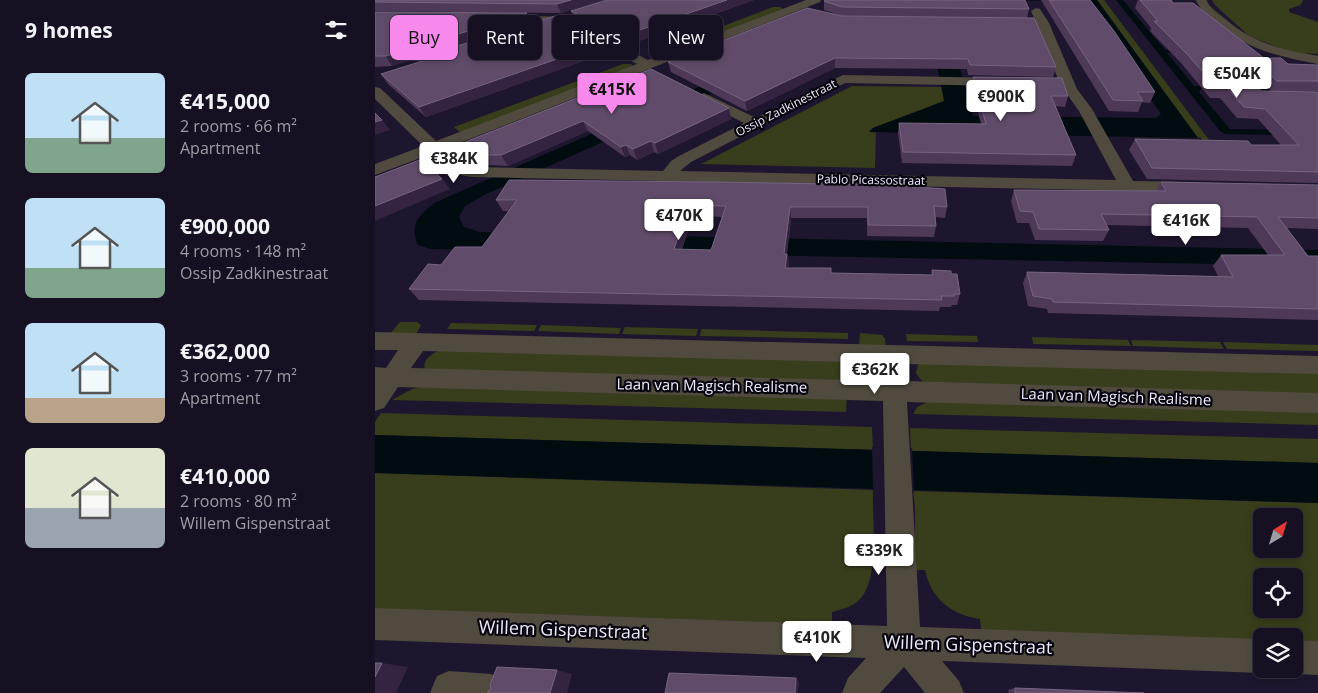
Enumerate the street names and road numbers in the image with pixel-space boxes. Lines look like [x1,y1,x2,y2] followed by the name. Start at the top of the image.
[732,75,839,140] street label: Ossip Zadkinestraat
[817,170,925,189] street label: Pablo Picassostraat
[616,373,808,397] street label: Laan van Magisch Realisme
[1020,383,1212,409] street label: Laan van Magisch Realisme
[478,614,648,644] street label: Willem Gispenstraat
[883,629,1053,659] street label: Willem Gispenstraat

